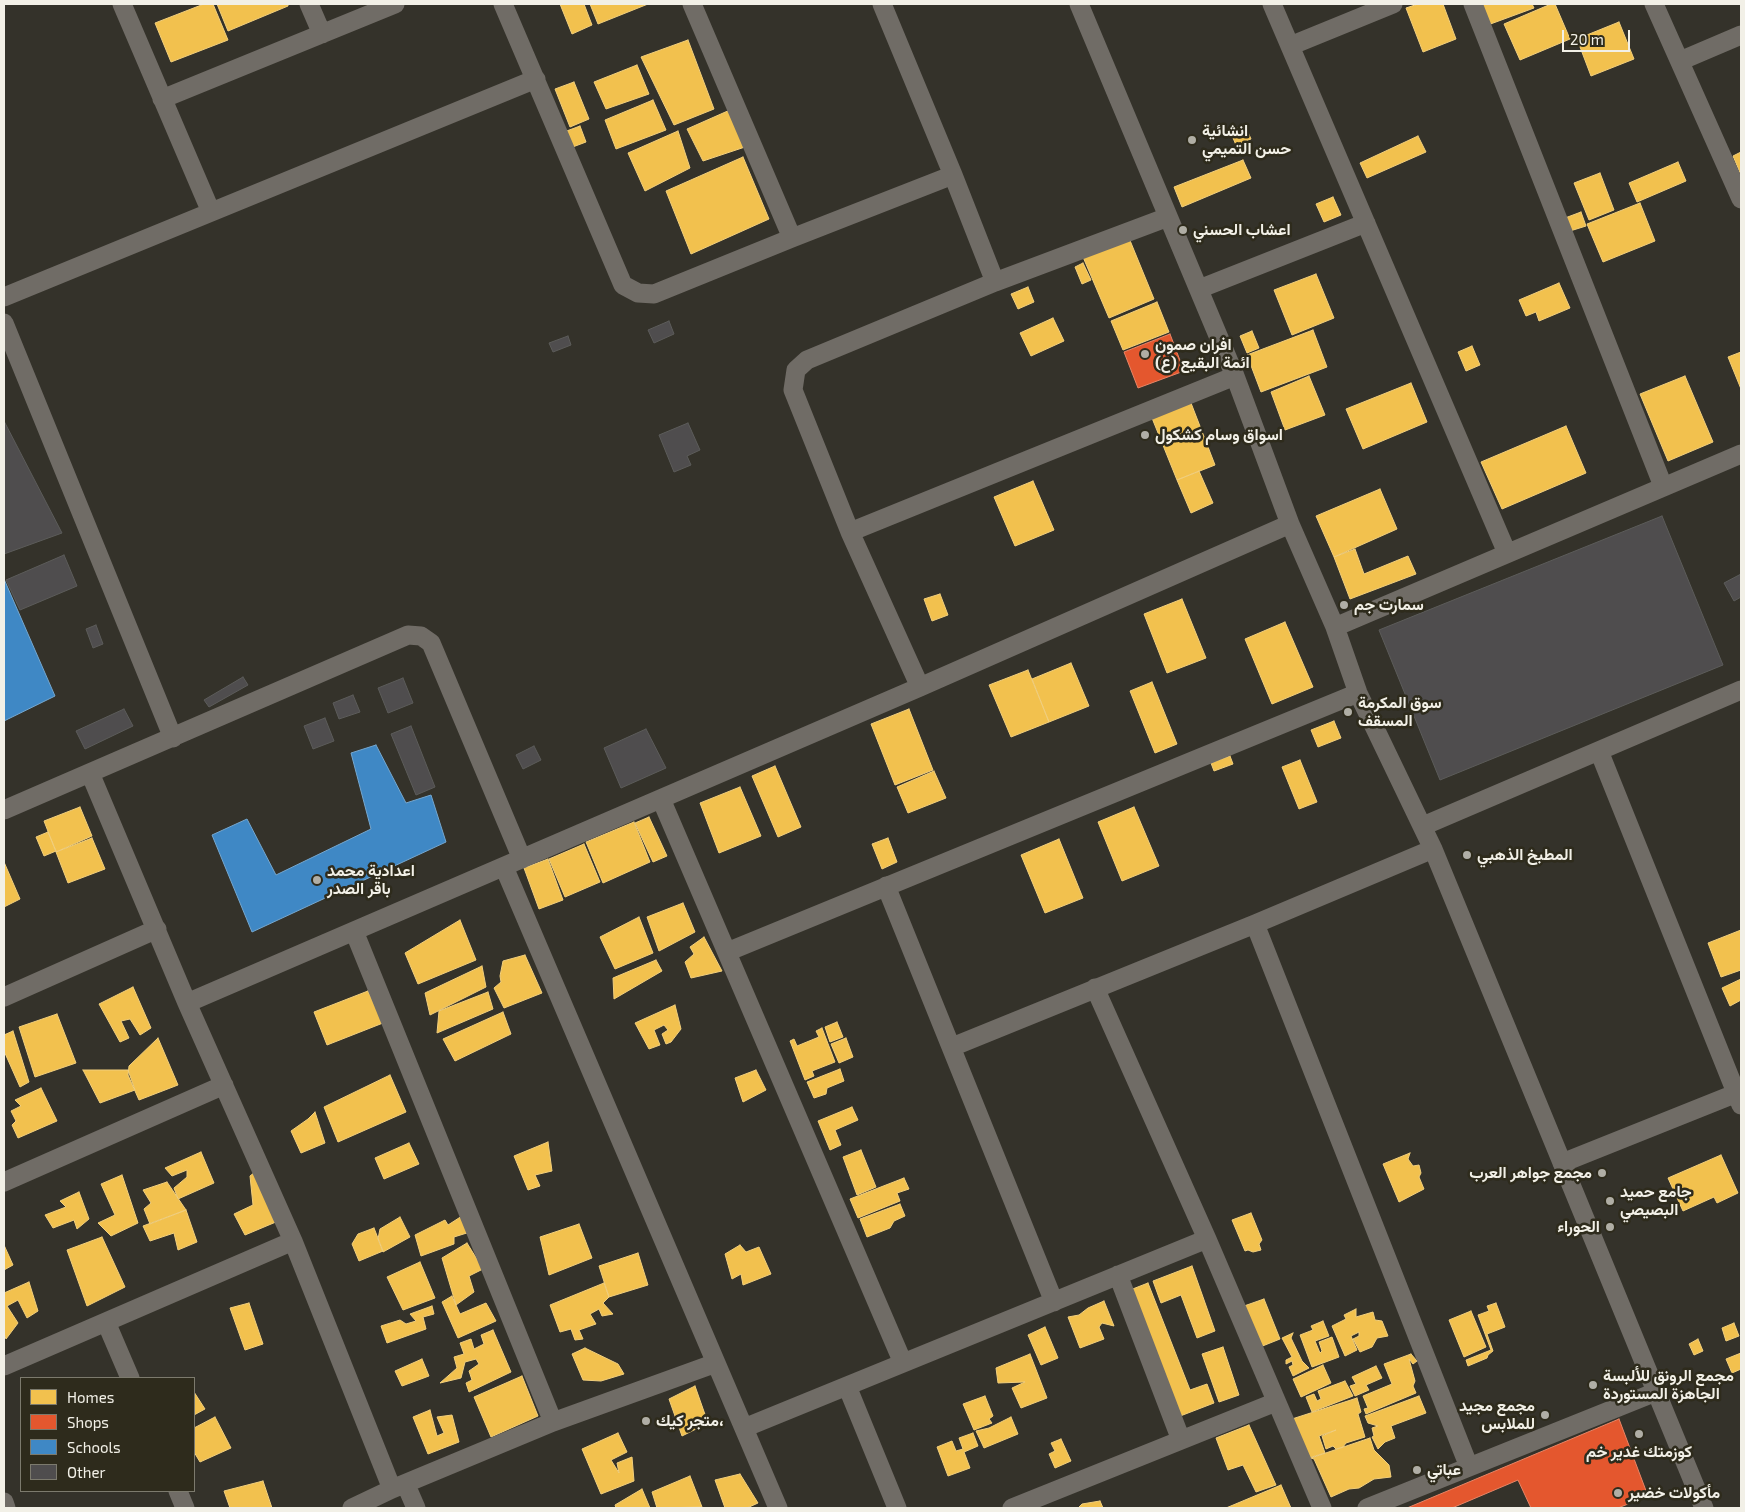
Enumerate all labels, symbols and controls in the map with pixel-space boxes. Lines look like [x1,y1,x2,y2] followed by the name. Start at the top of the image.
[1565,20,1632,52] scale bar
[1570,30,1604,48] text: 20 m
[1202,121,1291,159] place label: انشائية حسن التميمي
[1186,134,1198,146] marker: انشائية حسن التميمي
[1193,220,1291,240] place label: اعشاب الحسني
[1177,224,1189,236] marker: اعشاب الحسني
[1155,335,1250,373] place label: افران صمون ائمة البقيع (ع)
[1139,348,1151,360] marker: افران صمون ائمة البقيع (ع)
[1155,425,1283,445] place label: اسواق وسام كشكول
[1139,429,1151,441] marker: اسواق وسام كشكول
[1354,595,1424,615] place label: سمارت جم
[1338,599,1350,611] marker: سمارت جم
[1358,693,1441,731] place label: سوق المكرمة المسقف
[1342,706,1354,718] marker: سوق المكرمة المسقف
[1477,845,1573,865] place label: المطبخ الذهبي
[1461,849,1473,861] marker: المطبخ الذهبي
[327,861,415,899] place label: اعدادية محمد باقر الصدر
[311,874,323,886] marker: اعدادية محمد باقر الصدر
[1469,1163,1592,1183] place label: مجمع جواهر العرب
[1596,1167,1608,1179] marker: مجمع جواهر العرب
[1620,1182,1692,1220] place label: جامع حميد البصيصي
[1604,1195,1616,1207] marker: جامع حميد البصيصي
[1557,1217,1600,1237] place label: الحوراء
[1604,1221,1616,1233] marker: الحوراء
[1603,1366,1734,1404] place label: مجمع الرونق للألبسة الجاهزة المستوردة
[20,1377,195,1492] legend
[1587,1379,1599,1391] marker: مجمع الرونق للألبسة الجاهزة المستوردة
[67,1388,114,1406] text: Homes
[1459,1396,1535,1434] place label: مجمع مجيد للملابس
[1539,1409,1551,1421] marker: مجمع مجيد للملابس
[656,1411,724,1431] place label: متجر كيك،
[67,1413,109,1431] text: Shops
[640,1415,652,1427] marker: متجر كيك،
[1633,1428,1645,1440] marker: كوزمتك غدير خم
[67,1438,121,1456] text: Schools
[1586,1442,1692,1462] place label: كوزمتك غدير خم
[1427,1460,1461,1480] place label: عباتي
[67,1463,106,1481] text: Other
[1411,1464,1423,1476] marker: عباتي
[1628,1483,1720,1503] place label: مأكولات خضير
[1612,1487,1624,1499] marker: مأكولات خضير

